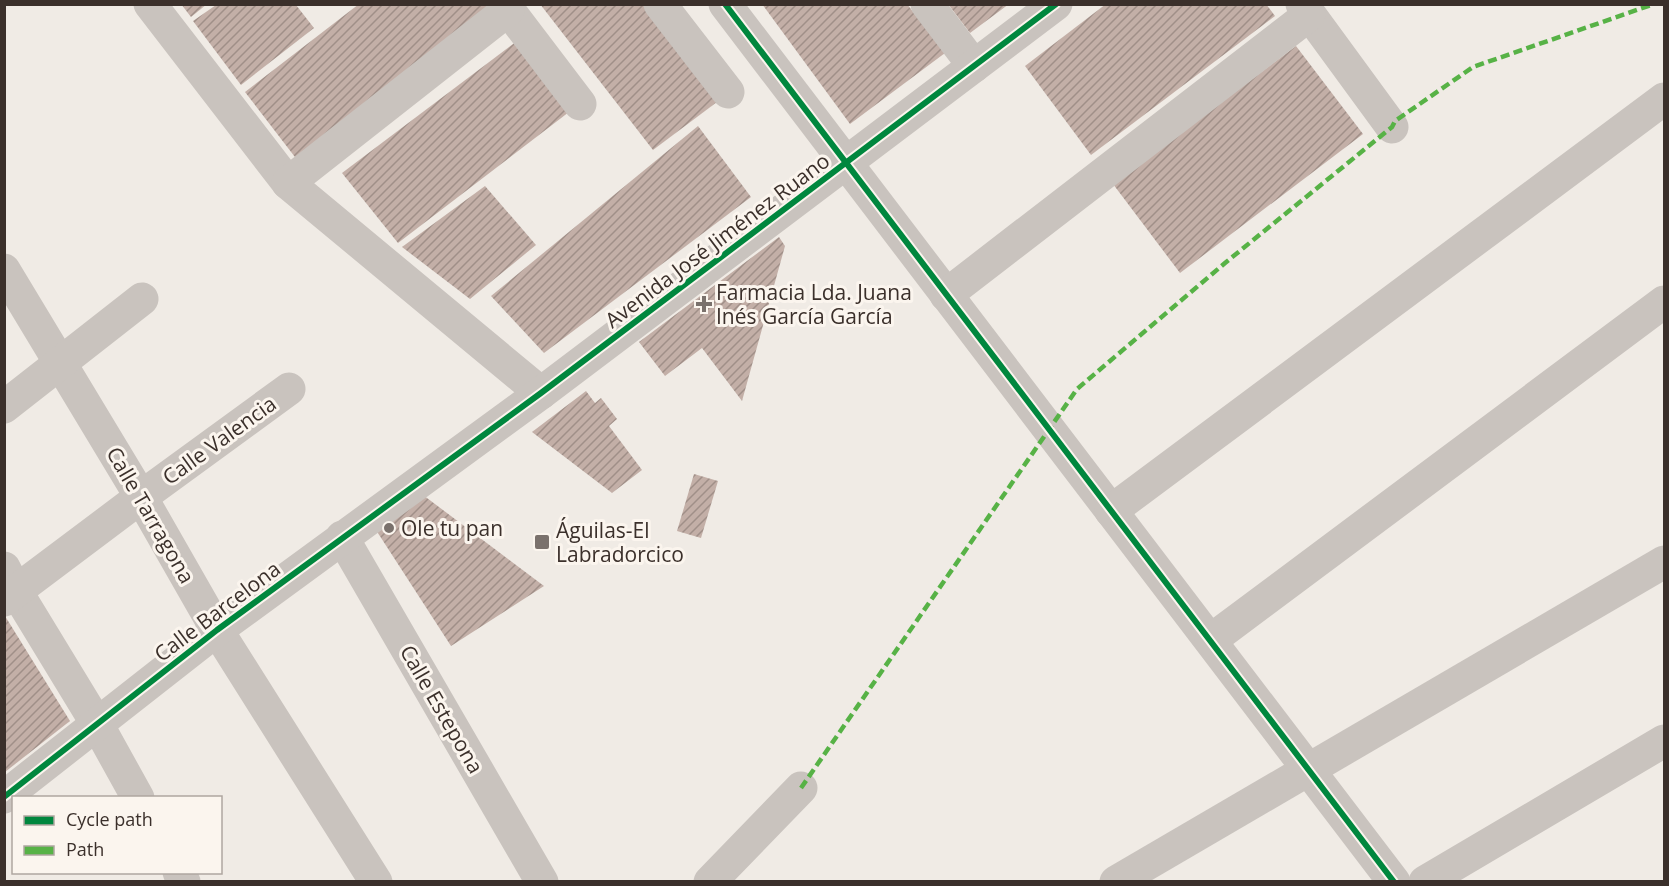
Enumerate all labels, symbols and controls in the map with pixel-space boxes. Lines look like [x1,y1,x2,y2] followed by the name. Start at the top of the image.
[599,146,835,334] street label: Avenida José Jiménez Ruano
[716,278,912,330] place label: Farmacia Lda. Juana Inés García García
[697,297,711,311] marker: Farmacia Lda. Juana Inés García García
[157,389,281,491] street label: Calle Valencia
[101,442,201,588] street label: Calle Tarragona
[401,514,503,542] place label: Ole tu pan
[556,516,684,568] place label: Águilas-El Labradorcico
[382,521,396,535] marker: Ole tu pan
[533,533,551,551] marker: Águilas-El Labradorcico
[148,554,286,668] street label: Calle Barcelona
[394,640,490,778] street label: Calle Estepona
[12,796,222,874] legend
[66,807,153,831] text: Cycle path
[66,837,104,861] text: Path

